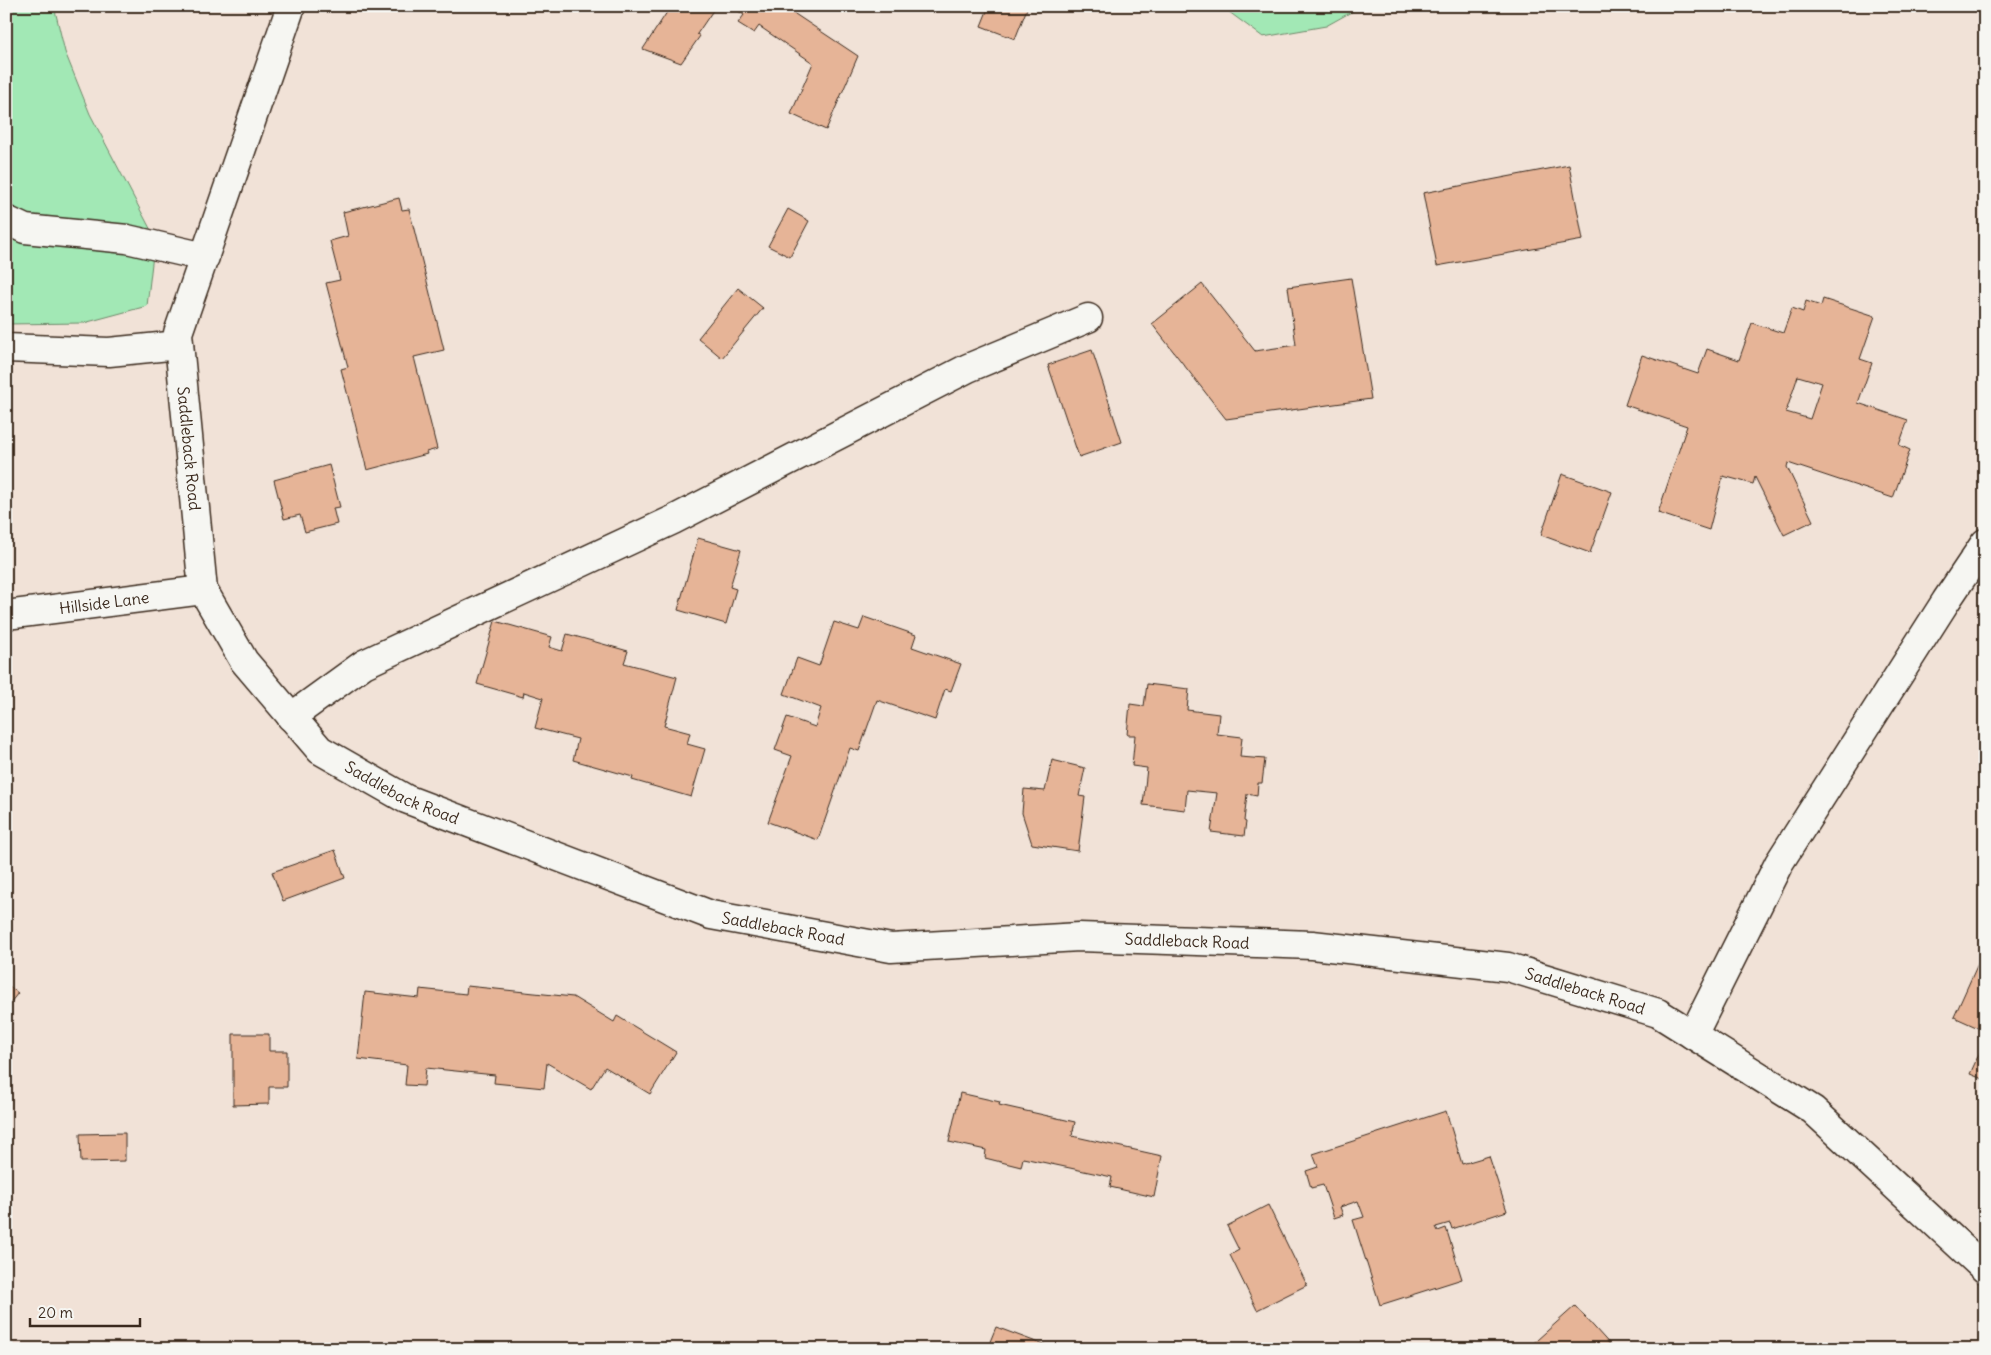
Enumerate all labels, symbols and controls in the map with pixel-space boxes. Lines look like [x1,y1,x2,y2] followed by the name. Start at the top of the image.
[173,385,205,511] street label: Saddleback Road
[58,587,150,618] street label: Hillside Lane
[342,756,462,828] street label: Saddleback Road
[720,907,846,949] street label: Saddleback Road
[1124,929,1250,953] street label: Saddleback Road
[1523,963,1648,1019] street label: Saddleback Road
[30,1295,140,1327] scale bar
[38,1303,73,1322] text: 20 m

